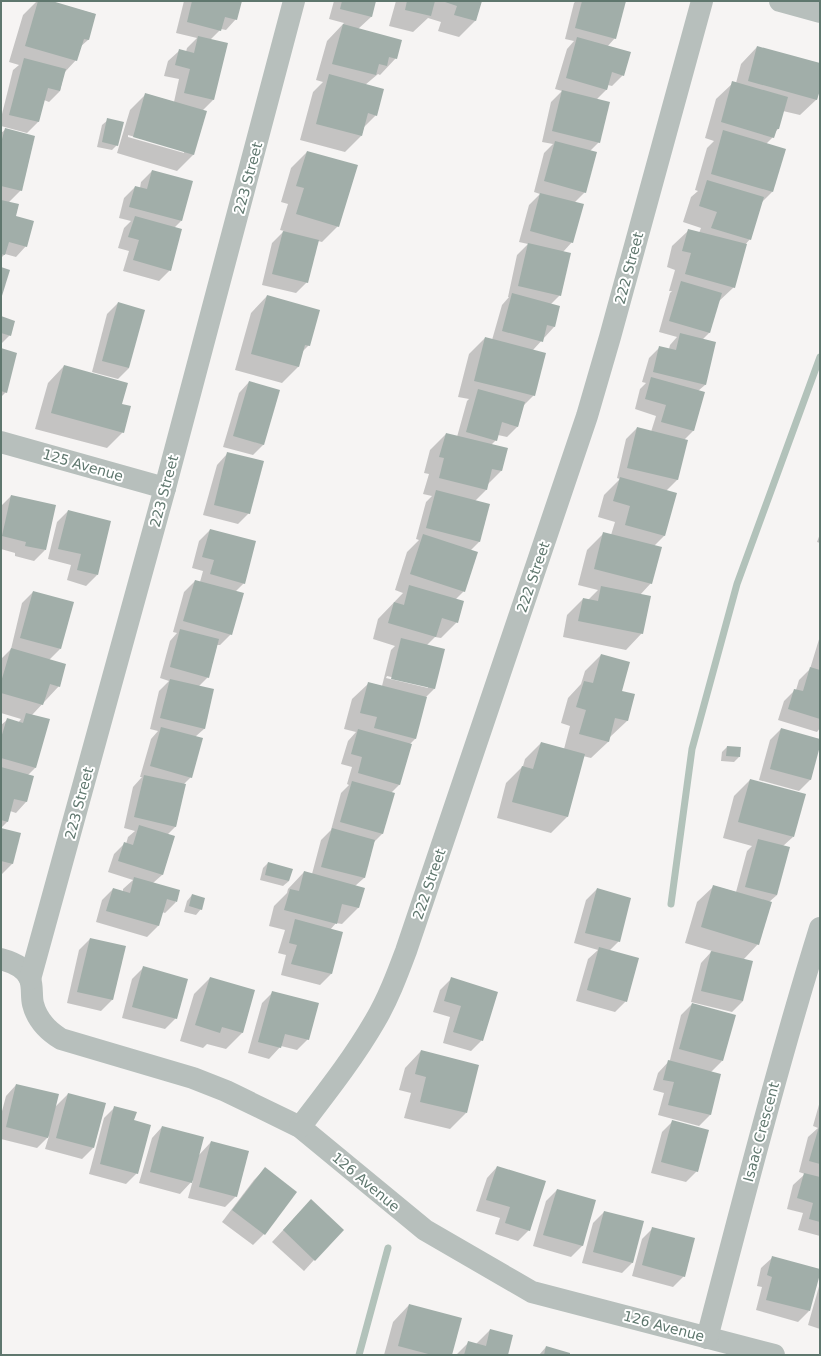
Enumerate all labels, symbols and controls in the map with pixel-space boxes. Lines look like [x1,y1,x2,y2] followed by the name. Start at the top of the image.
[231,140,265,216] street label: 223 Street
[612,230,646,306] street label: 222 Street
[41,446,125,484] street label: 125 Avenue
[147,453,181,529] street label: 223 Street
[513,539,553,614] street label: 222 Street
[62,765,96,841] street label: 223 Street
[409,846,449,921] street label: 222 Street
[740,1080,782,1184] street label: Isaac Crescent
[329,1149,403,1215] street label: 126 Avenue
[622,1308,706,1344] street label: 126 Avenue

